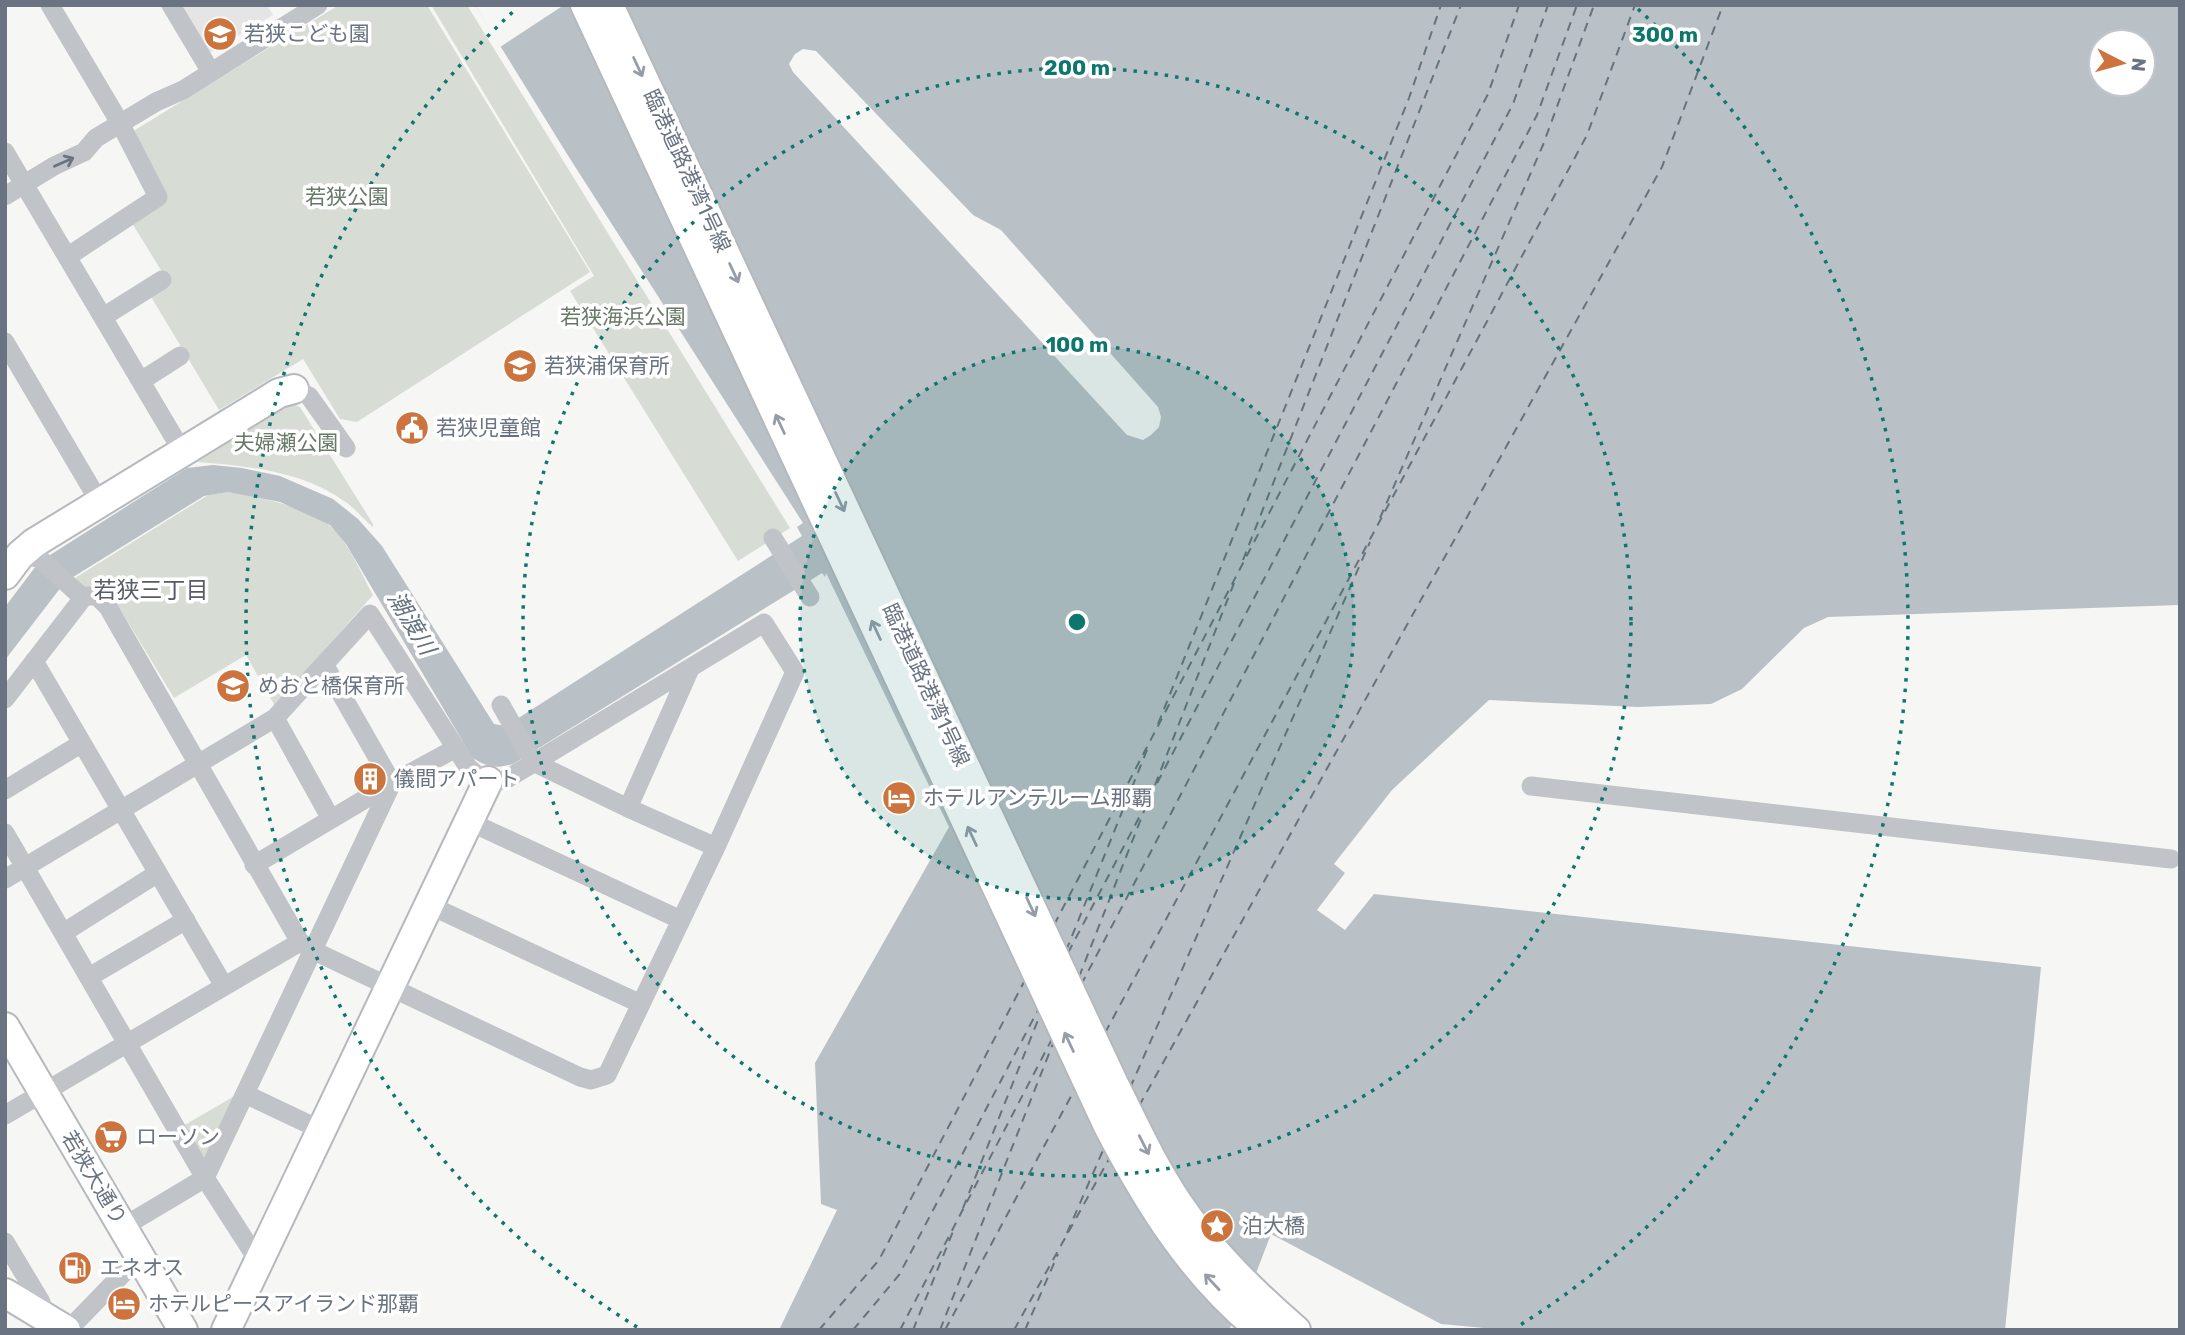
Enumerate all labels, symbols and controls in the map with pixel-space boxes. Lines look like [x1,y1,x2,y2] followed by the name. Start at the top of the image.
[201,15,239,53] school or university icon: 若狭こども園
[244,21,370,46] place label: 若狭こども園
[1632,22,1698,47] text: 300 m
[2087,28,2157,98] north arrow
[1044,55,1110,80] text: 200 m
[632,56,645,77] one-way arrow
[2126,57,2151,73] text: N
[639,85,736,256] street label: 臨港道路港湾1号線
[53,154,74,168] one-way arrow
[305,184,389,209] park label: 若狭公園
[728,262,741,283] one-way arrow
[560,304,686,329] park label: 若狭海浜公園
[1046,332,1108,357] text: 100 m
[501,347,539,385] school or university icon: 若狭浦保育所
[544,353,670,378] place label: 若狭浦保育所
[393,409,431,447] public building icon: 若狭児童館
[773,414,786,435] one-way arrow
[436,415,541,440] place label: 若狭児童館
[234,430,339,455] park label: 夫婦瀬公園
[834,491,848,512] one-way arrow
[94,576,209,604] district label: 若狭三丁目
[382,586,443,662] water label: 潮渡川
[878,599,975,770] street label: 臨港道路港湾1号線
[1065,610,1089,634] centre of rings
[869,620,882,641] one-way arrow
[214,667,252,705] school or university icon: めおと橋保育所
[258,673,405,698] place label: めおと橋保育所
[351,760,389,798] building icon: 儀間アパート
[394,766,520,791] place label: 儀間アパート
[880,779,918,817] hotel icon: ホテルアンテルーム那覇
[923,785,1153,810] place label: ホテルアンテルーム那覇
[965,826,978,847] one-way arrow
[1025,897,1038,918] one-way arrow
[1062,1032,1075,1053] one-way arrow
[92,1118,130,1156] supermarket icon: ローソン
[136,1124,220,1149] place label: ローソン
[57,1126,132,1229] street label: 若狭大通り
[1138,1134,1152,1155] one-way arrow
[1198,1207,1236,1245] place icon: 泊大橋
[1242,1213,1305,1238] place label: 泊大橋
[56,1249,94,1287] fuel station icon: エネオス
[100,1255,184,1280] place label: エネオス
[1203,1274,1220,1291] one-way arrow
[105,1285,143,1323] hotel icon: ホテルピースアイランド那覇
[148,1291,419,1316] place label: ホテルピースアイランド那覇

